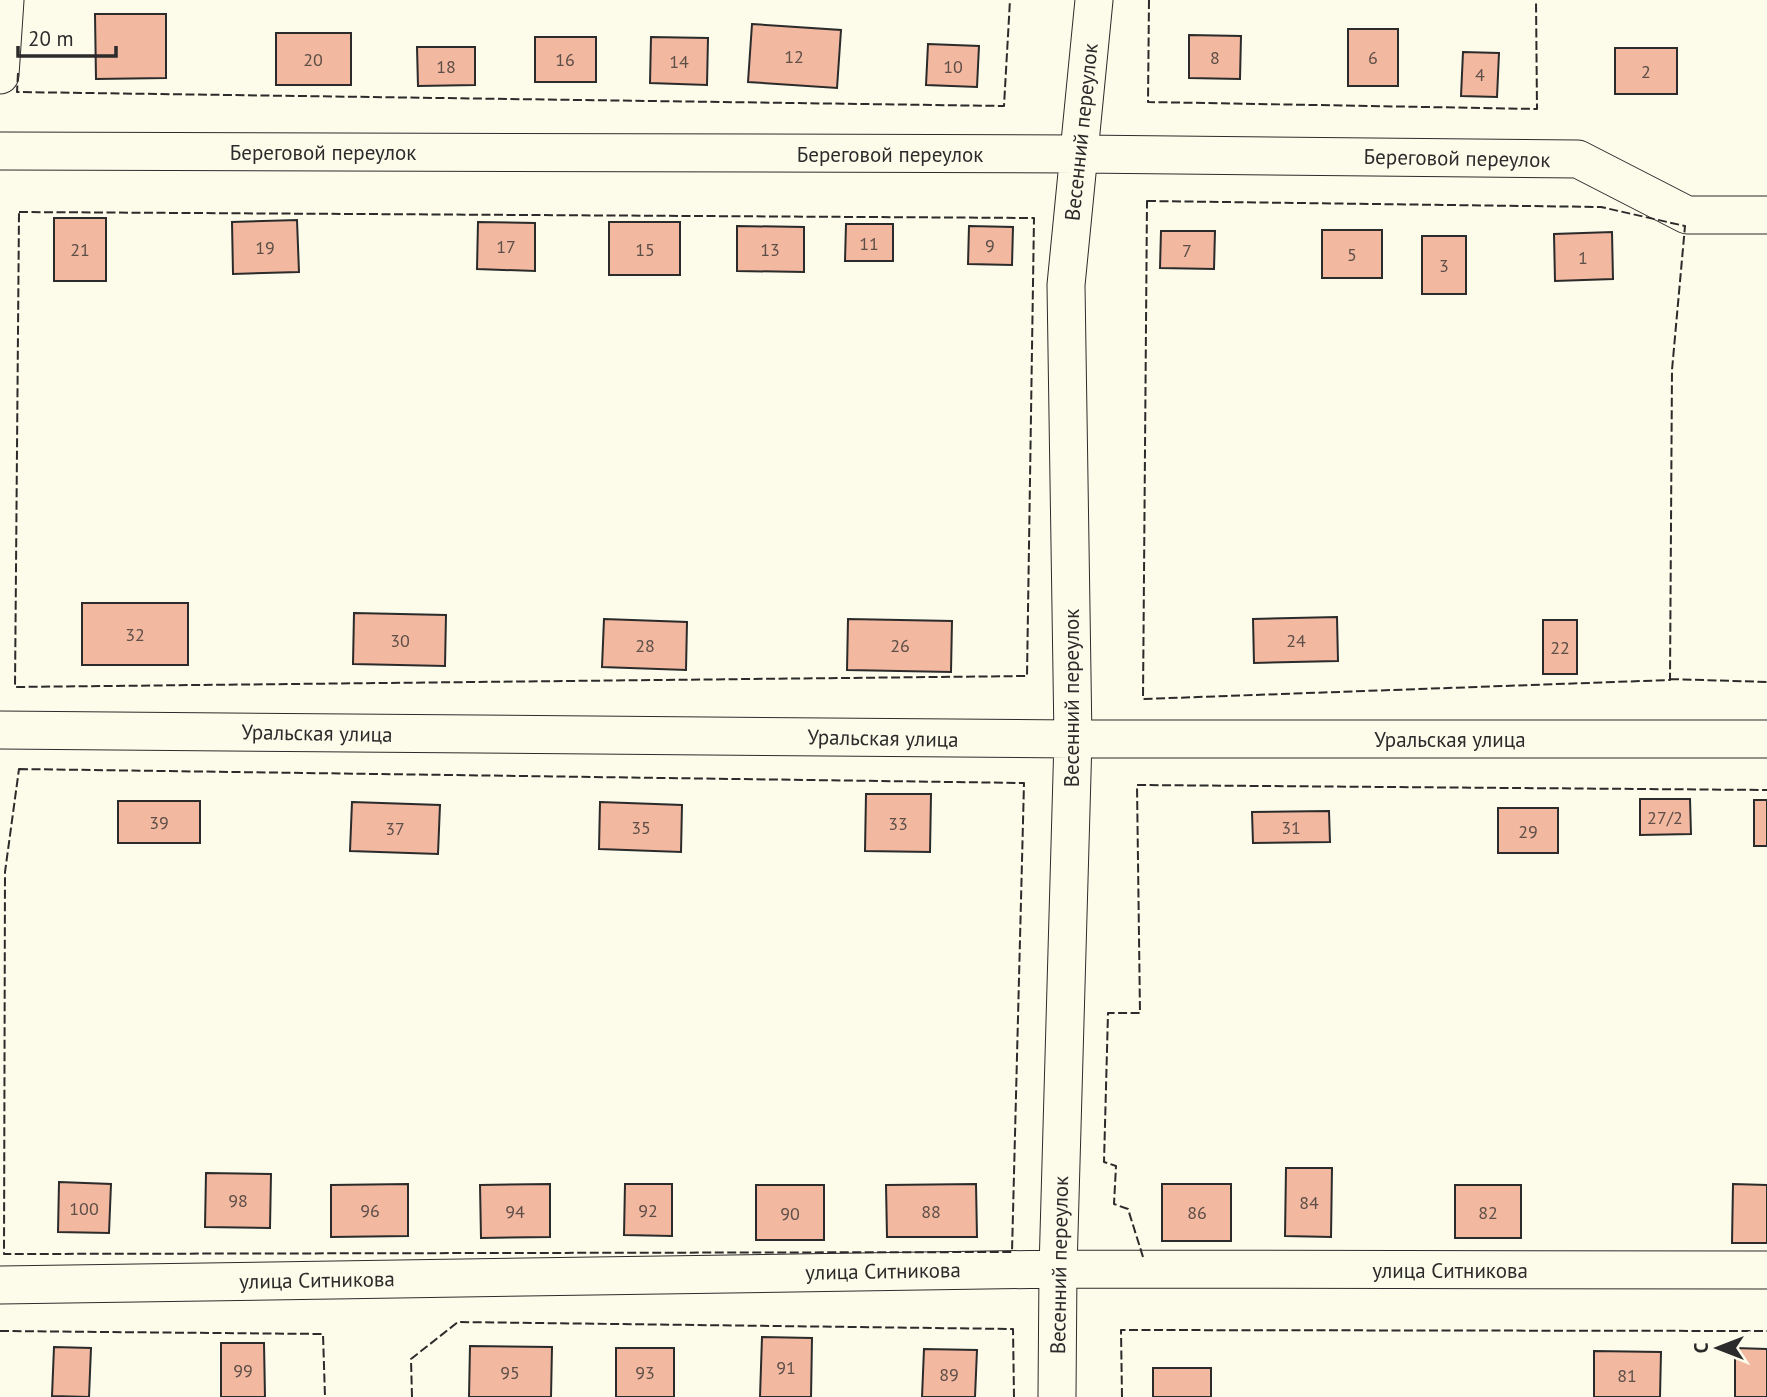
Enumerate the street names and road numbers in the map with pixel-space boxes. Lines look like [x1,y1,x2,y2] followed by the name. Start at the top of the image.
[1058,42,1104,222] street label: Весенний переулок
[230,139,416,166] street label: Береговой переулок
[797,141,983,168] street label: Береговой переулок
[1363,143,1551,173] street label: Береговой переулок
[1058,609,1085,787] street label: Весенний переулок
[241,718,393,748] street label: Уральская улица
[807,723,959,753] street label: Уральская улица
[1374,726,1526,753] street label: Уральская улица
[1044,1176,1074,1354] street label: Весенний переулок
[805,1256,961,1286] street label: улица Ситникова
[1372,1257,1528,1284] street label: улица Ситникова
[239,1265,395,1295] street label: улица Ситникова

